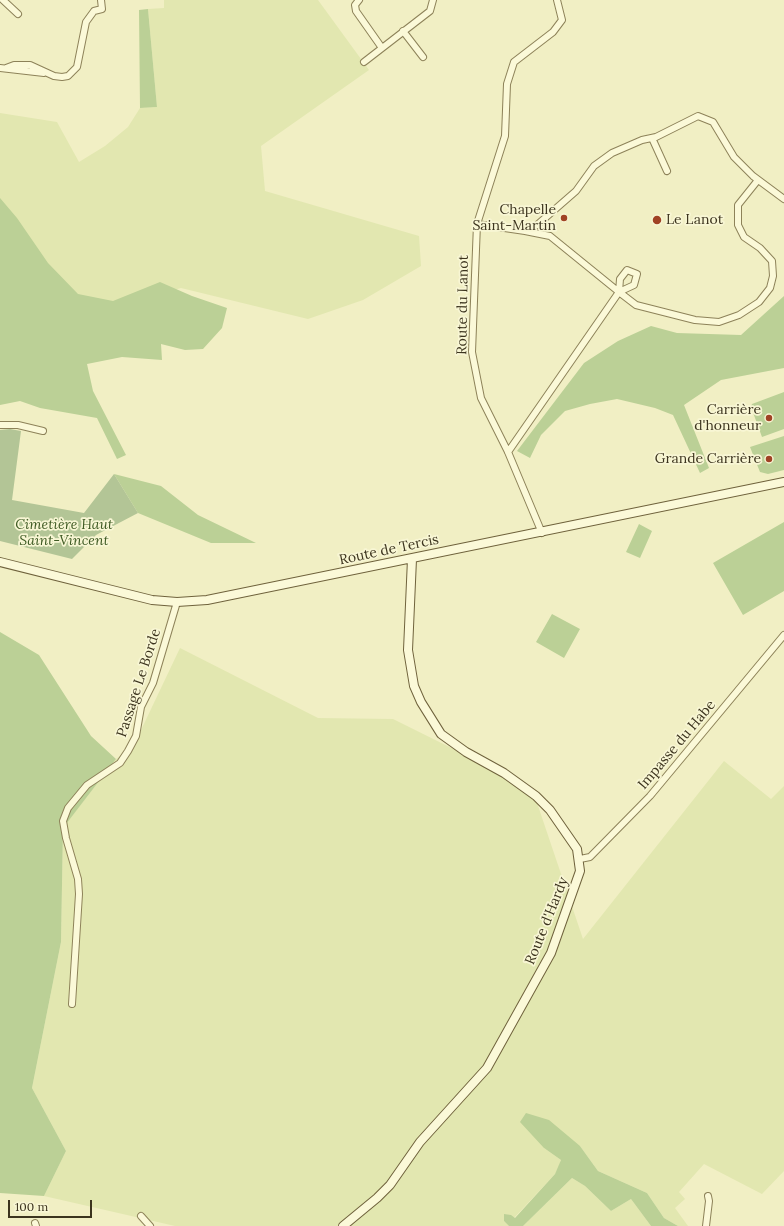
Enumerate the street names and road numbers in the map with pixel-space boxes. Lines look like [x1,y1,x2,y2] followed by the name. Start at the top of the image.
[454,255,472,355] street label: Route du Lanot
[338,531,440,569] street label: Route de Tercis
[114,627,164,739] street label: Passage Le Borde
[635,697,719,793] street label: Impasse du Habe
[522,875,572,967] street label: Route d'Hardy

